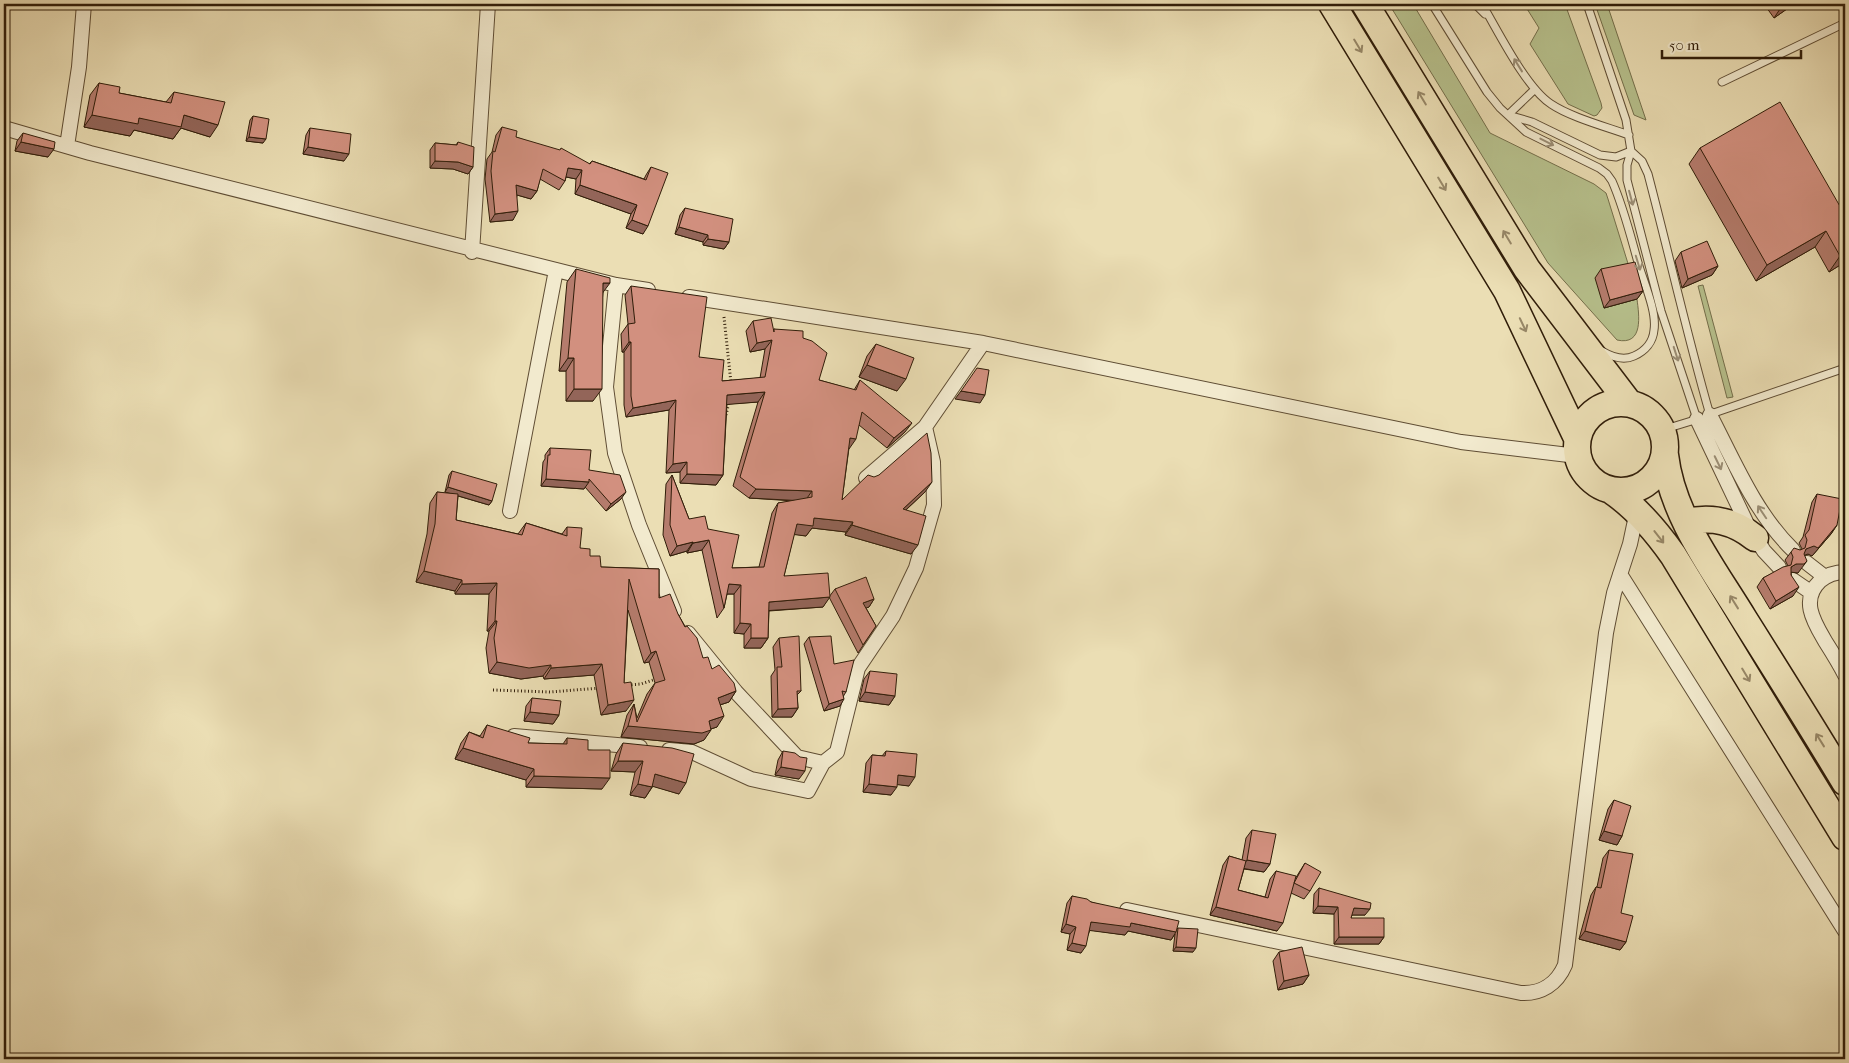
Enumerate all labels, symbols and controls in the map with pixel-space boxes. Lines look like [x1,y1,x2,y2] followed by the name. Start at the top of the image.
[1662,28,1800,60] scale bar
[1669,36,1700,54] text: 50 m
[1353,38,1363,52] one-way arrow
[1513,58,1523,72] one-way arrow
[1417,92,1427,106] one-way arrow
[1539,138,1554,147] one-way arrow
[1438,177,1448,191] one-way arrow
[1627,189,1637,205] one-way arrow
[1502,231,1512,245] one-way arrow
[1634,255,1644,271] one-way arrow
[1519,317,1528,332] one-way arrow
[1671,346,1681,362] one-way arrow
[1713,455,1723,470] one-way arrow
[1757,506,1767,520] one-way arrow
[1654,530,1665,543] one-way arrow
[1728,596,1738,610] one-way arrow
[1741,667,1751,681] one-way arrow
[1814,734,1824,748] one-way arrow

